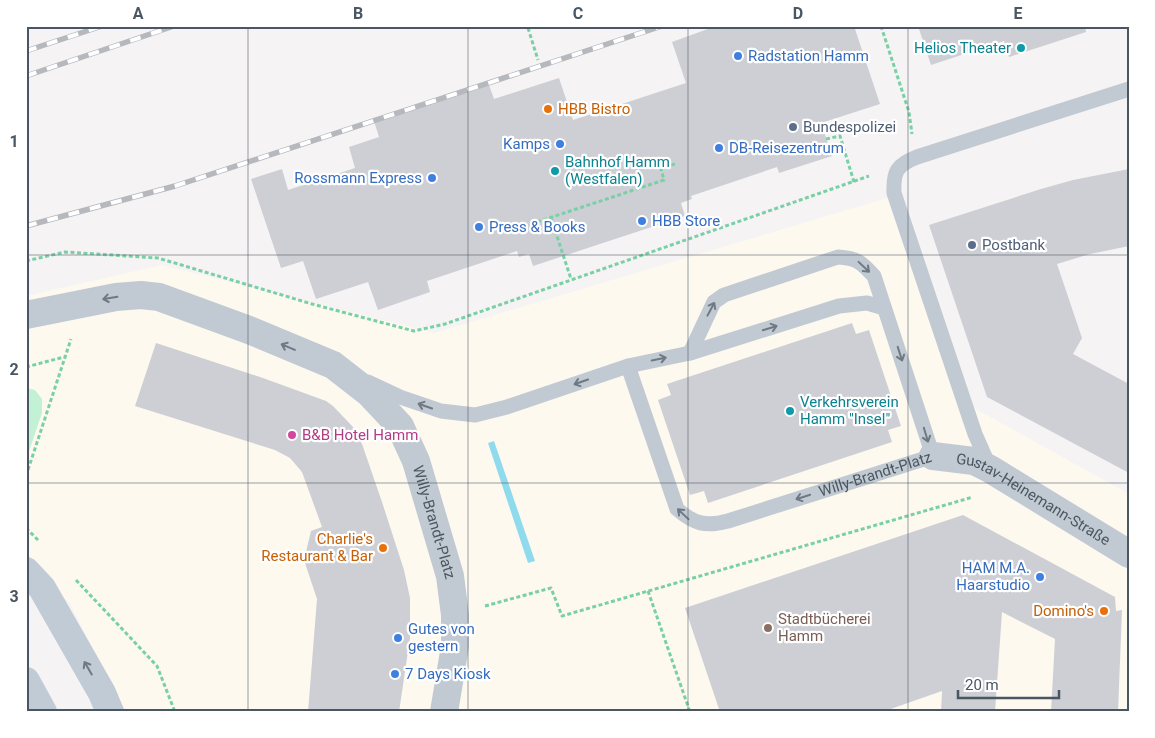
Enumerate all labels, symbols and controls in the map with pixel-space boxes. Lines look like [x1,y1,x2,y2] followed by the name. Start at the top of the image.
[133,4,144,23] text: A
[353,4,363,23] text: B
[573,4,583,23] text: C
[793,4,803,23] text: D
[1014,4,1023,23] text: E
[914,39,1011,57] place label: Helios Theater
[1015,42,1027,54] marker: Helios Theater
[748,47,869,65] place label: Radstation Hamm
[732,50,744,62] marker: Radstation Hamm
[558,100,630,118] place label: HBB Bistro
[542,103,554,115] marker: HBB Bistro
[803,118,896,136] place label: Bundespolizei
[787,121,799,133] marker: Bundespolizei
[9,132,19,151] text: 1
[503,135,550,153] place label: Kamps
[554,138,566,150] marker: Kamps
[729,139,844,157] place label: DB-Reisezentrum
[713,142,725,154] marker: DB-Reisezentrum
[565,153,670,188] place label: Bahnhof Hamm (Westfalen)
[549,165,561,177] marker: Bahnhof Hamm (Westfalen)
[294,169,422,187] place label: Rossmann Express
[426,172,438,184] marker: Rossmann Express
[652,212,720,230] place label: HBB Store
[636,215,648,227] marker: HBB Store
[489,218,585,236] place label: Press & Books
[473,221,485,233] marker: Press & Books
[982,236,1045,254] place label: Postbank
[966,239,978,251] marker: Postbank
[858,261,871,273] one-way arrow
[103,293,119,303] one-way arrow
[707,302,716,317] one-way arrow
[762,322,778,332] one-way arrow
[281,341,296,351] one-way arrow
[896,346,905,361] one-way arrow
[650,354,666,363] one-way arrow
[9,360,19,379] text: 2
[574,377,590,387] one-way arrow
[800,393,899,428] place label: Verkehrsverein Hamm "Insel"
[418,401,434,410] one-way arrow
[784,405,796,417] marker: Verkehrsverein Hamm "Insel"
[302,426,418,444] place label: B&B Hotel Hamm
[922,426,932,442] one-way arrow
[286,429,298,441] marker: B&B Hotel Hamm
[817,448,934,501] street label: Willy-Brandt-Platz
[955,450,1114,549] street label: Gustav-Heinemann-Straße
[409,463,459,581] street label: Willy-Brandt-Platz
[795,493,811,503] one-way arrow
[676,508,689,520] one-way arrow
[261,530,373,565] place label: Charlie's Restaurant & Bar
[377,542,389,554] marker: Charlie's Restaurant & Bar
[956,559,1030,594] place label: HAM M.A. Haarstudio
[1034,571,1046,583] marker: HAM M.A. Haarstudio
[9,587,19,606] text: 3
[1033,602,1094,620] place label: Domino's
[1098,605,1110,617] marker: Domino's
[778,610,871,645] place label: Stadtbücherei Hamm
[408,620,475,655] place label: Gutes von gestern
[762,622,774,634] marker: Stadtbücherei Hamm
[392,632,404,644] marker: Gutes von gestern
[83,662,93,676] one-way arrow
[405,665,491,683] place label: 7 Days Kiosk
[389,668,401,680] marker: 7 Days Kiosk
[958,668,1059,700] scale bar
[965,676,999,694] text: 20 m

